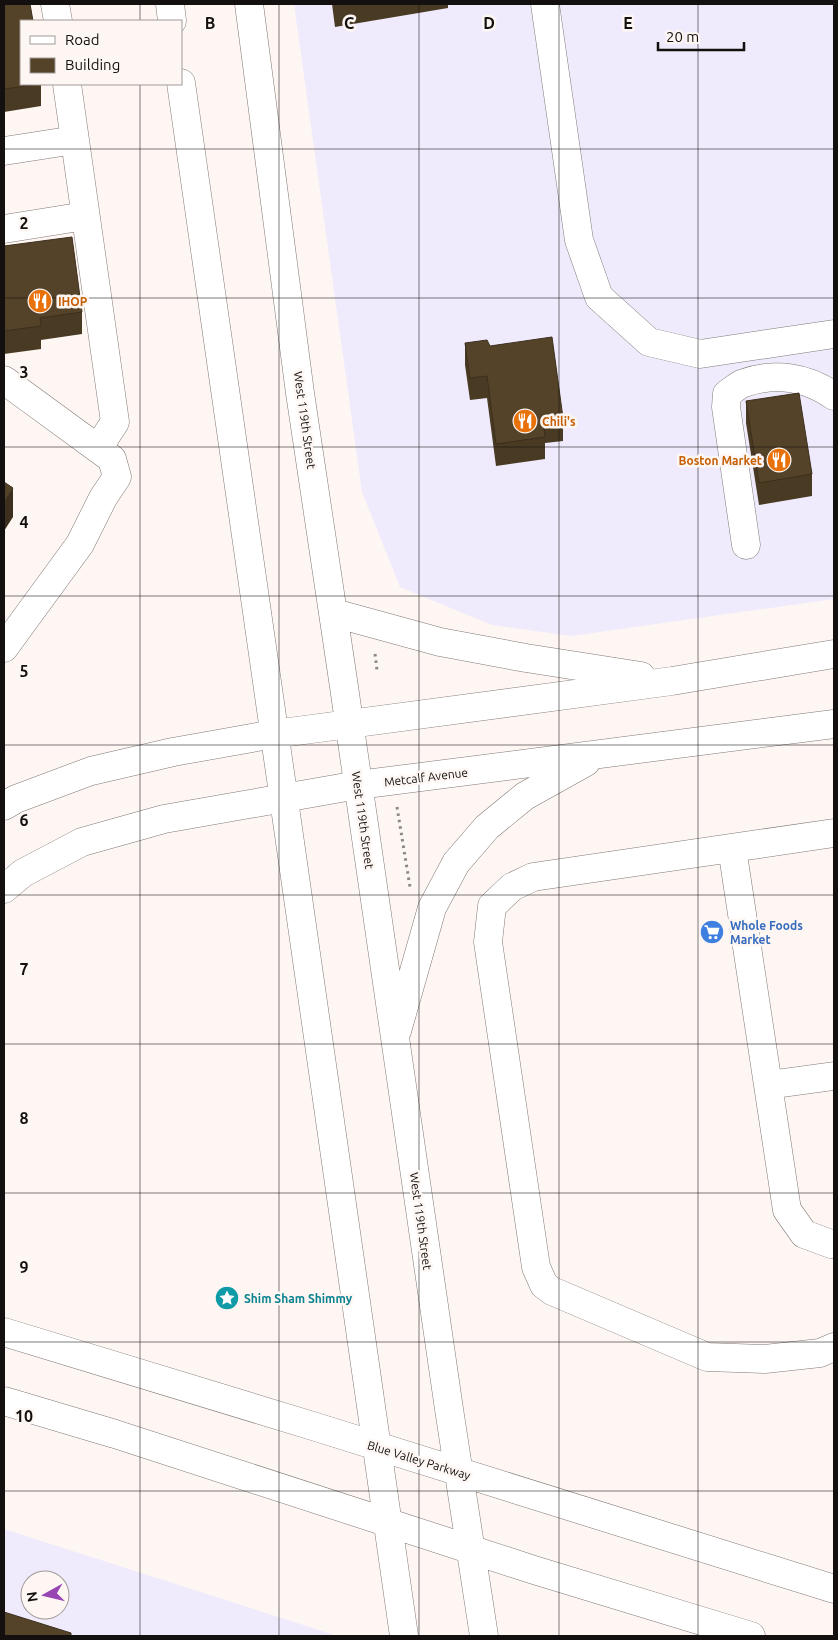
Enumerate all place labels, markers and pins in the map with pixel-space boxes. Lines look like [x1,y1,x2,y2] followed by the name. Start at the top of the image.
[27,288,53,314] restaurant icon: IHOP
[58,295,88,308] place label: IHOP
[512,408,538,434] restaurant icon: Chili's
[542,415,576,428] place label: Chili's
[766,447,792,473] restaurant icon: Boston Market
[679,454,762,467] place label: Boston Market
[699,919,725,945] supermarket icon: Whole Foods Market
[730,919,803,946] place label: Whole Foods Market
[214,1285,240,1311] place icon: Shim Sham Shimmy
[244,1292,353,1305] place label: Shim Sham Shimmy

